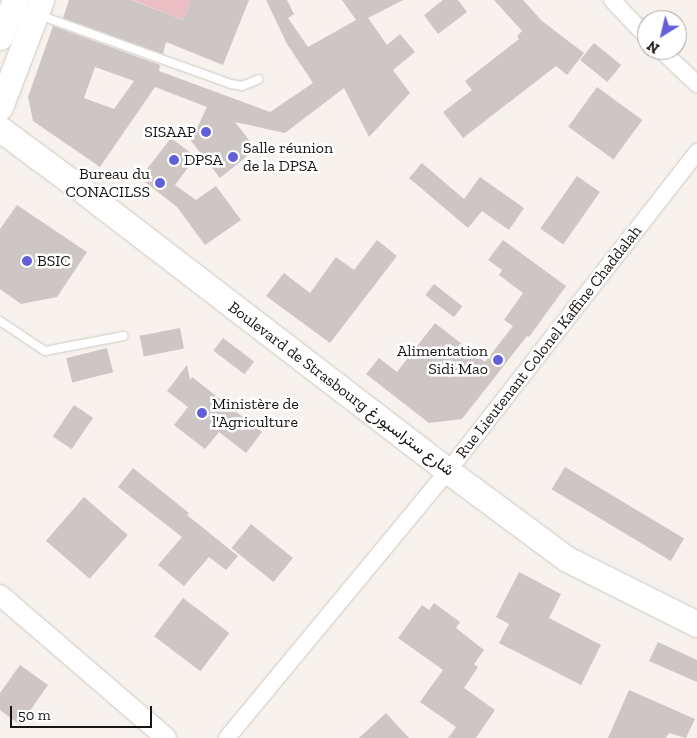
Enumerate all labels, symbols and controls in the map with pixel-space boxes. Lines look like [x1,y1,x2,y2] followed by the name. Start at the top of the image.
[637,10,687,60] north arrow
[644,37,663,57] text: N
[144,122,196,142] place label: SISAAP
[200,126,212,138] marker: SISAAP
[243,138,333,176] place label: Salle réunion de la DPSA
[184,150,223,170] place label: DPSA
[227,151,239,163] marker: Salle réunion de la DPSA
[168,154,180,166] marker: DPSA
[65,164,150,202] place label: Bureau du CONACILSS
[154,177,166,189] marker: Bureau du CONACILSS
[452,222,646,462] street label: Rue Lieutenant Colonel Kaffine Chaddalah
[37,251,70,271] place label: BSIC
[21,255,33,267] marker: BSIC
[224,298,458,480] street label: Boulevard de Strasbourg شارع ستراسبورغ
[397,341,488,379] place label: Alimentation Sidi Mao
[492,354,504,366] marker: Alimentation Sidi Mao
[212,394,299,432] place label: Ministère de l'Agriculture
[196,407,208,419] marker: Ministère de l'Agriculture
[12,696,155,728] scale bar
[18,706,51,724] text: 50 m

